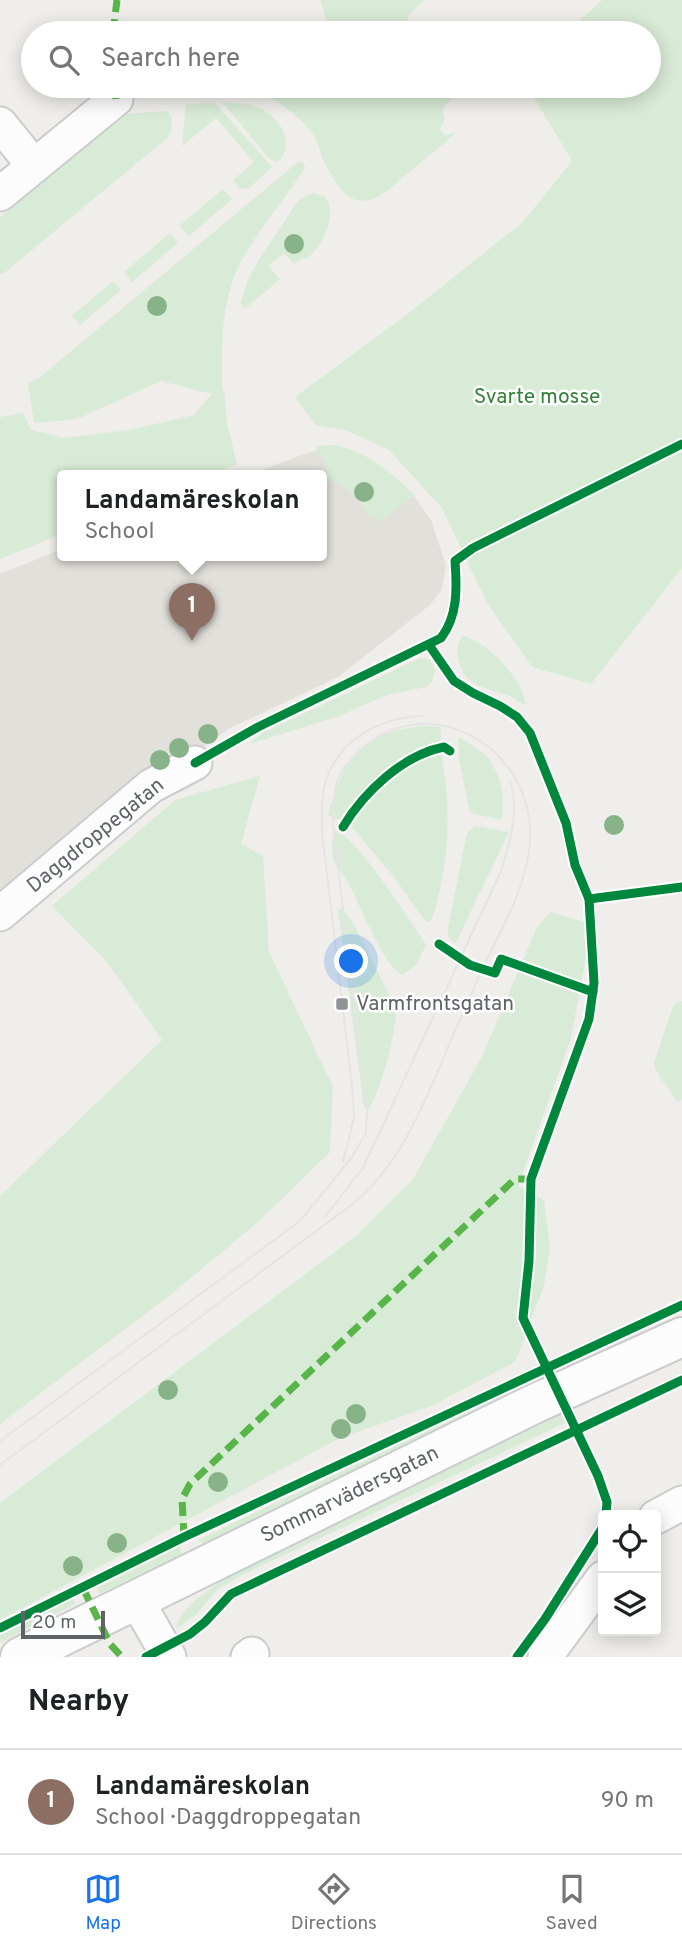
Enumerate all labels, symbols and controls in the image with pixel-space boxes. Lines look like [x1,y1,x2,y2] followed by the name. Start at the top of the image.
[21,21,661,98] search box
[45,41,83,79] icon: search
[101,43,240,76] text: Search here
[474,384,600,411] park label: Svarte mosse
[57,470,327,561] popup
[84,485,300,518] text: Landamäreskolan
[84,518,155,547] text: School
[169,583,215,641] pin: 1
[22,772,170,900] street label: Daggdroppegatan
[334,944,368,978] your location
[356,991,514,1018] place label: Varmfrontsgatan
[334,996,350,1012] marker: Varmfrontsgatan
[256,1440,444,1550] street label: Sommarvädersgatan
[598,1510,661,1636] map controls
[598,1510,661,1573] button: locate
[598,1573,661,1636] button: layers
[21,1608,105,1640] scale bar
[32,1611,76,1635] text: 20 m
[28,1684,129,1721] text: Nearby
[95,1771,310,1804] text: Landamäreskolan
[46,1787,56,1816] text: 1
[601,1787,654,1816] text: 90 m
[95,1804,361,1833] text: School · Daggdroppegatan
[84,1870,122,1936] tab: Map
[291,1870,377,1936] tab: Directions
[546,1870,598,1936] tab: Saved

